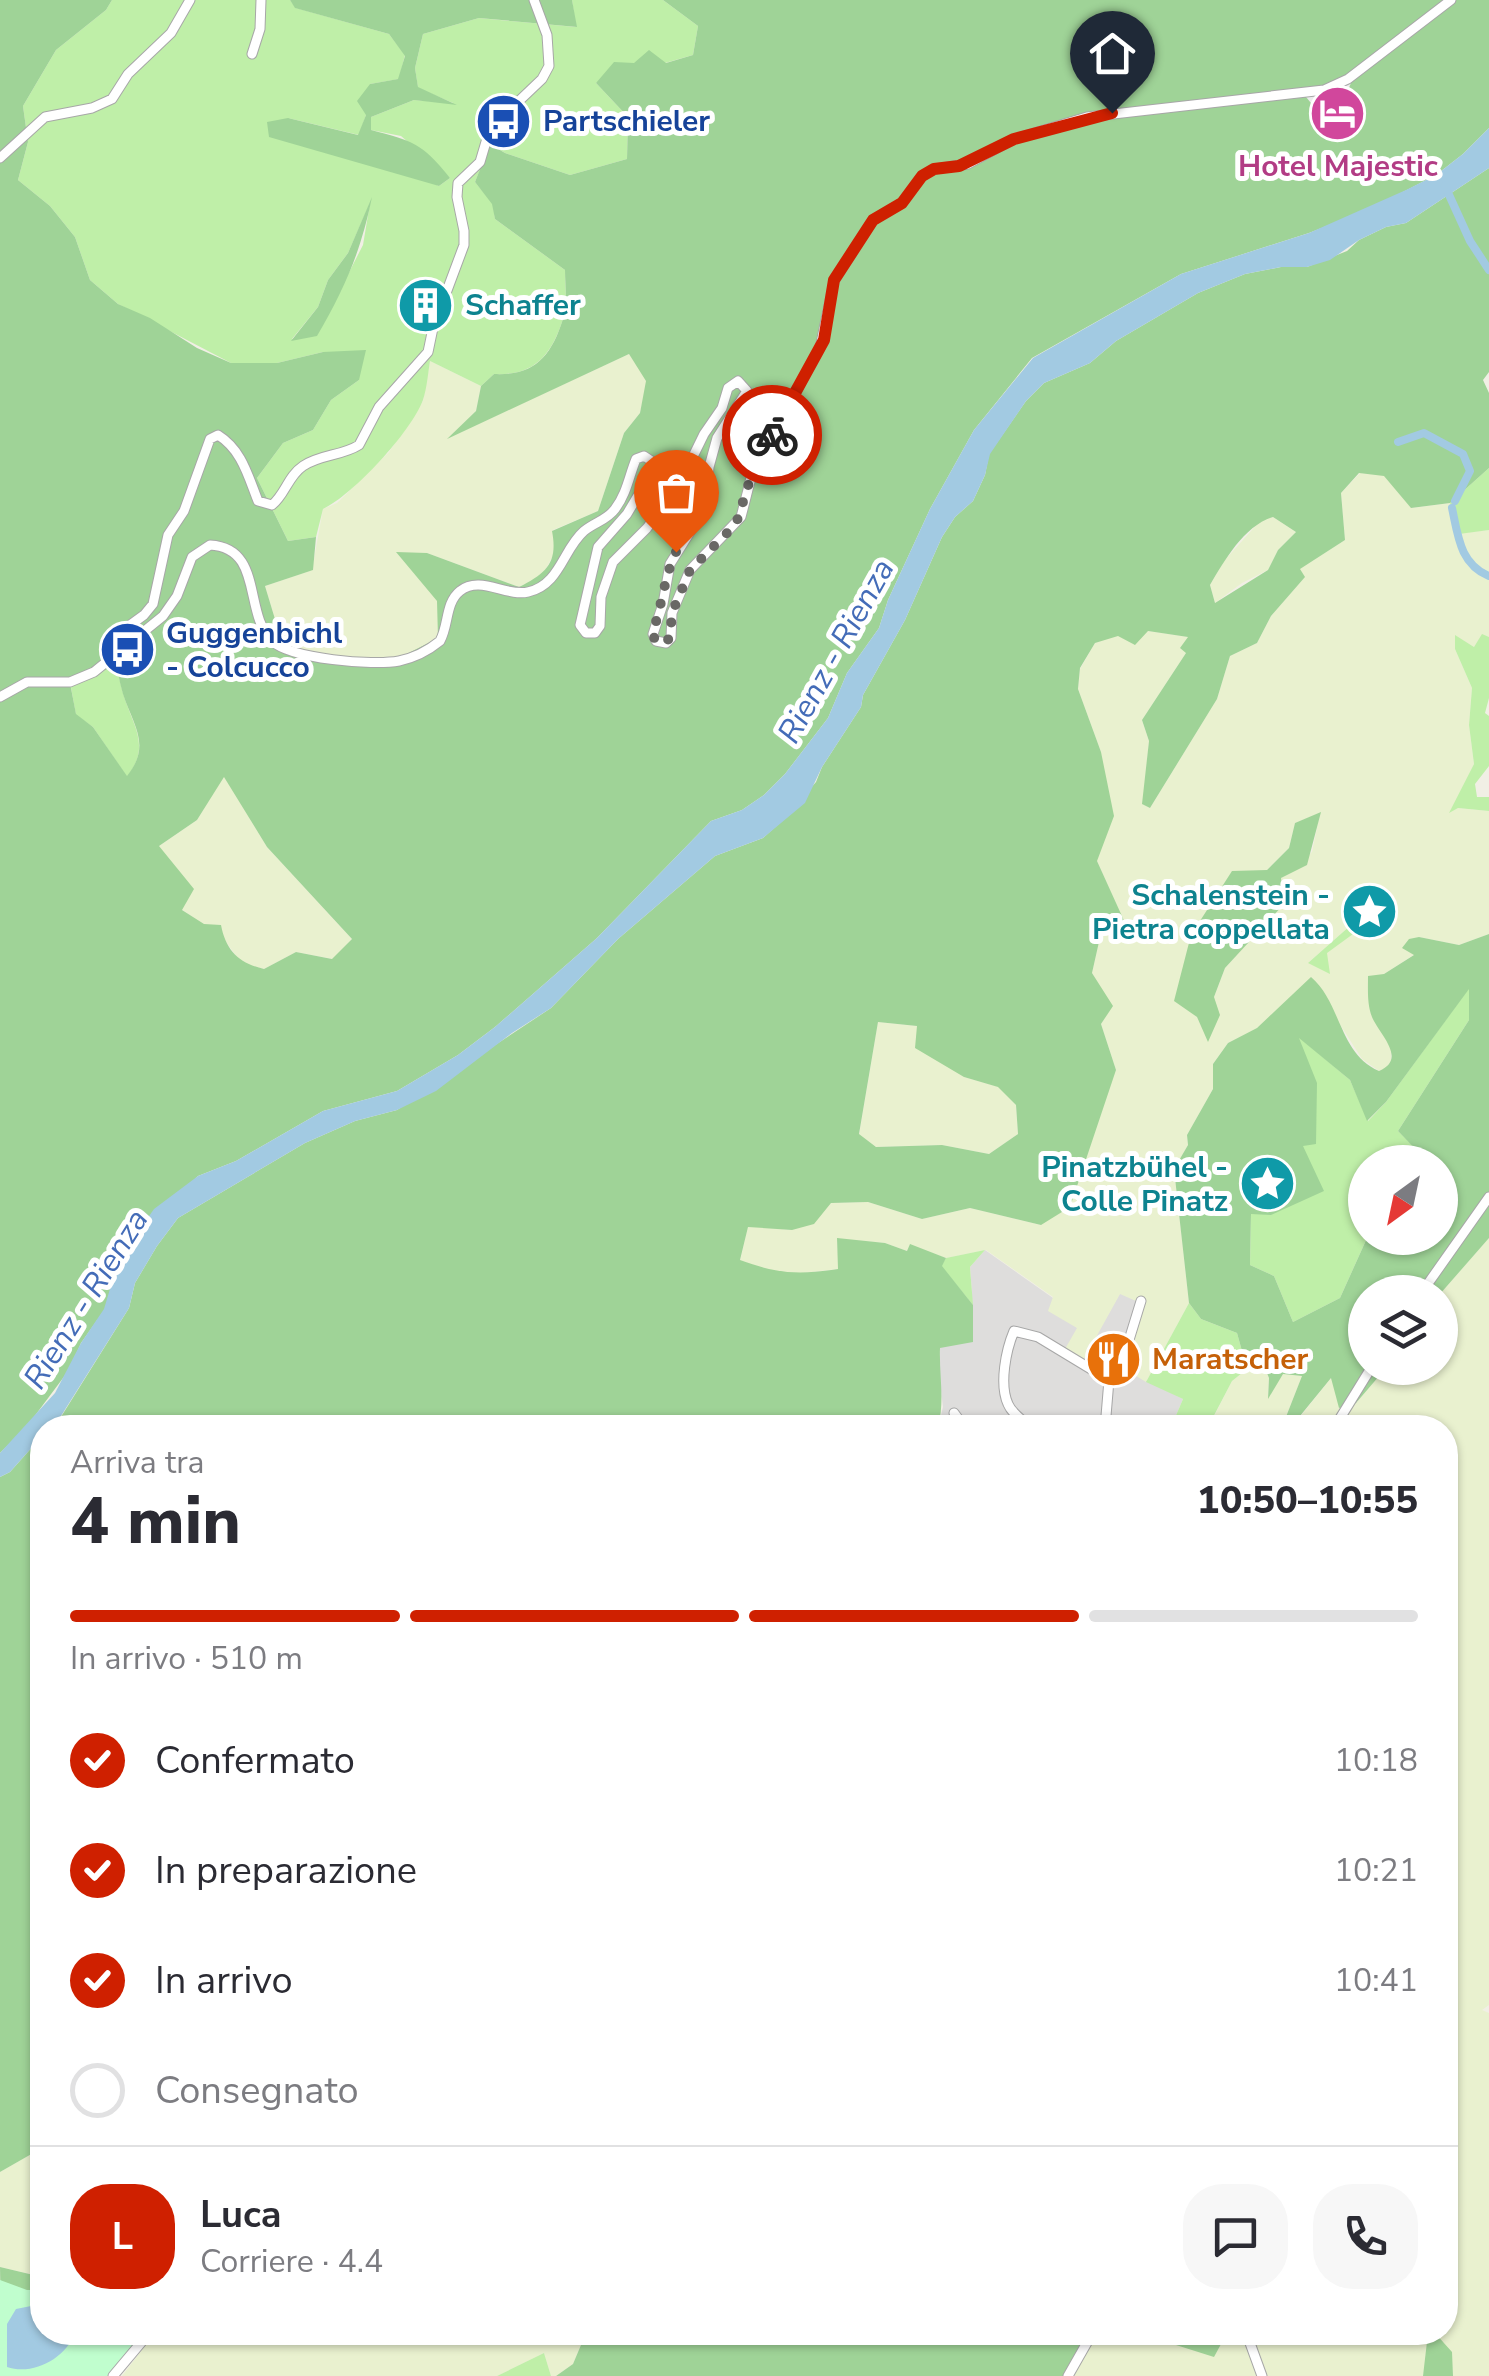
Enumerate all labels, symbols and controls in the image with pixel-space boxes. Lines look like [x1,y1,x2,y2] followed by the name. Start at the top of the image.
[1070,11,1155,114] pin
[1085,26,1140,81] icon: home
[1308,84,1368,144] hotel icon: Hotel Majestic
[474,91,534,151] bus stop icon: Partschieler
[543,101,710,142] place label: Partschieler
[1238,146,1438,187] place label: Hotel Majestic
[396,275,456,335] building icon: Schaffer
[465,285,581,326] place label: Schaffer
[722,385,822,485] courier
[745,408,800,463] icon: bike
[634,450,719,553] pin
[649,465,704,520] icon: bag
[768,551,904,751] water label: Rienz - Rienza
[166,613,343,688] place label: Guggenbichl - Colcucco
[97,620,157,680] bus stop icon: Guggenbichl - Colcucco
[1092,875,1330,950] place label: Schalenstein - Pietra coppellata
[1339,882,1399,942] place icon: Schalenstein - Pietra coppellata
[1348,1145,1458,1255] north arrow
[1348,1145,1458,1385] map controls
[1041,1147,1228,1222] place label: Pinatzbühel - Colle Pinatz
[1237,1154,1297,1214] place icon: Pinatzbühel - Colle Pinatz
[14,1201,158,1397] water label: Rienz - Rienza
[1348,1275,1458,1385] button: layers
[1083,1329,1143,1389] restaurant icon: Maratscher
[1152,1339,1309,1380] place label: Maratscher
[70,1441,204,1484] text: Arriva tra
[1197,1475,1418,1526] text: 10:50–10:55
[70,1477,241,1566] text: 4 min
[70,1637,303,1680] text: In arrivo · 510 m
[70,1733,125,1788] icon: check
[155,1735,355,1786] text: Confermato
[1334,1739,1418,1782] text: 10:18
[70,1843,125,1898] icon: check
[155,1845,417,1896] text: In preparazione
[1334,1849,1418,1892] text: 10:21
[70,1953,125,2008] icon: check
[155,1955,293,2006] text: In arrivo
[1334,1959,1418,2002] text: 10:41
[155,2065,359,2116] text: Consegnato
[1183,2184,1288,2289] button: chat
[1313,2184,1418,2289] button: phone
[200,2189,282,2240] text: Luca
[112,2211,133,2262] text: L
[200,2240,383,2283] text: Corriere · 4.4

